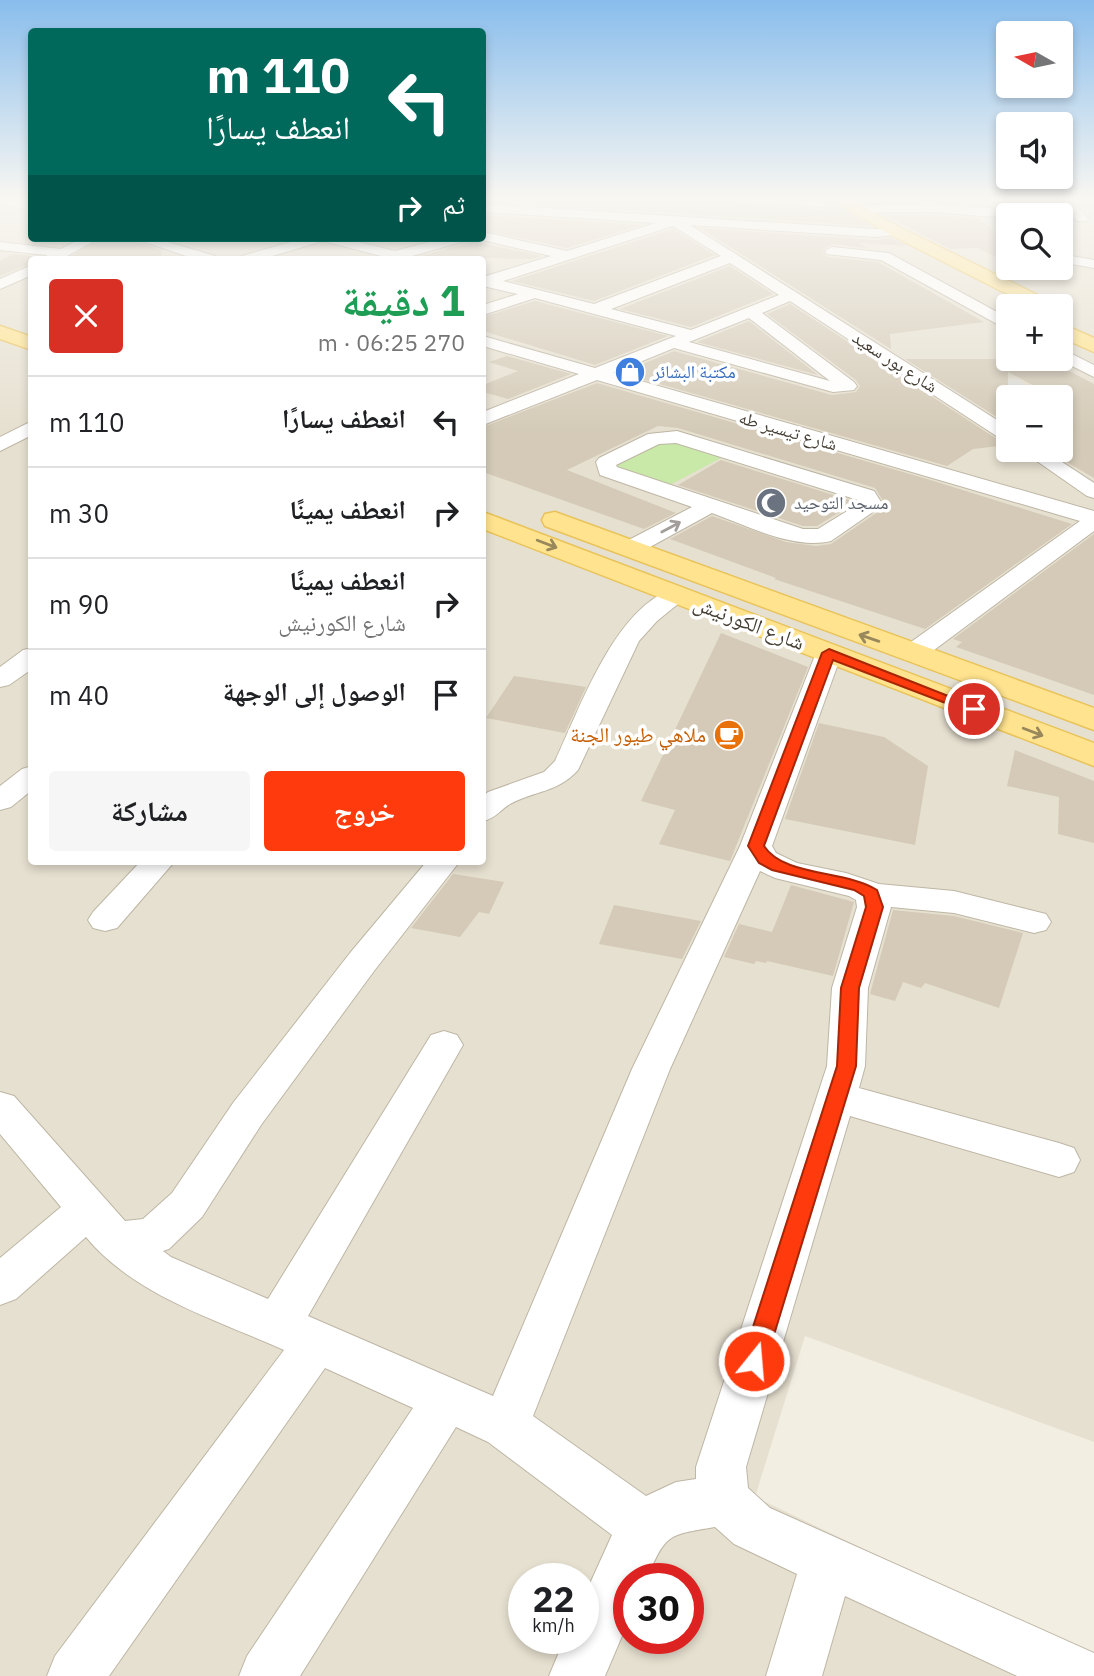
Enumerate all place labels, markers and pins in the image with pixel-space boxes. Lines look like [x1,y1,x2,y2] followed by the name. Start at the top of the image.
[613,355,647,389] shop icon: مكتبة البشائر
[652,360,736,383] place label: مكتبة البشائر
[754,486,788,520] mosque icon: مسجد التوحيد
[794,491,888,514] place label: مسجد التوحيد
[944,679,1004,739] pin
[712,718,746,752] cafe icon: ملاهي طيور الجنة
[570,720,706,751] place label: ملاهي طيور الجنة

